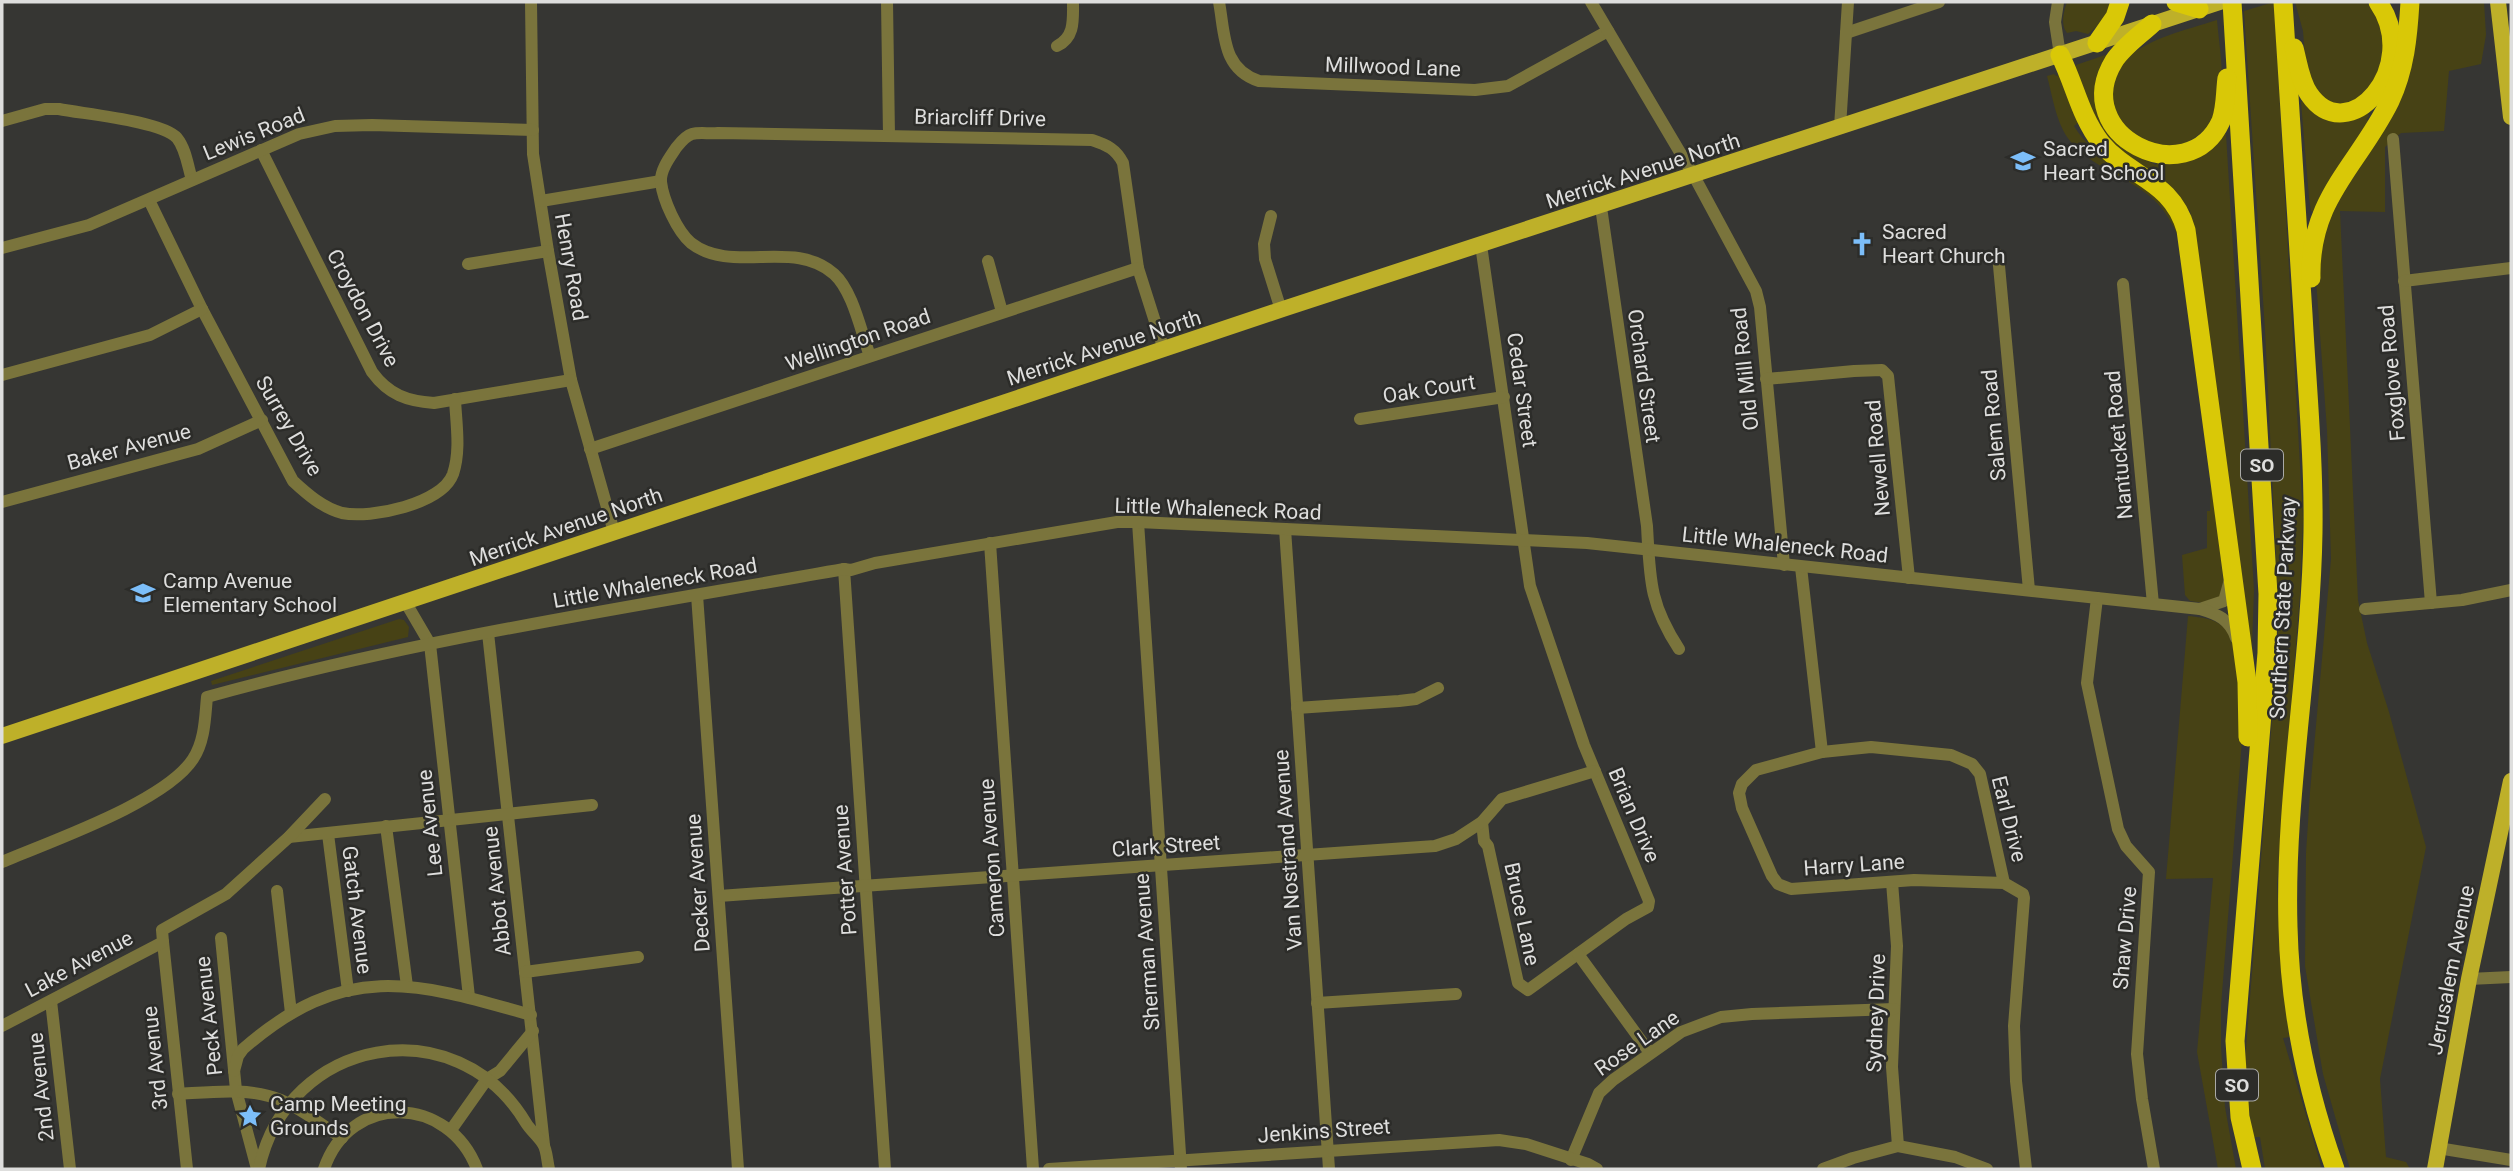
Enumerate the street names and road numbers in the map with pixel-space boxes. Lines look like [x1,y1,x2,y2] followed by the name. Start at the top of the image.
[1325,53,1461,81] street label: Millwood Lane
[200,103,308,165] street label: Lewis Road
[914,105,1046,131] street label: Briarcliff Drive
[1543,128,1743,214] street label: Merrick Avenue North
[550,212,592,322] street label: Henry Road
[322,245,404,371] street label: Croydon Drive
[782,304,934,376] street label: Wellington Road
[2374,304,2410,442] street label: Foxglove Road
[1004,305,1204,391] street label: Merrick Avenue North
[1727,306,1763,432] street label: Old Mill Road
[1623,308,1665,445] street label: Orchard Street
[1502,331,1542,449] street label: Cedar Street
[1977,368,2011,482] street label: Salem Road
[1381,370,1477,408] street label: Oak Court
[2101,370,2137,520] street label: Nantucket Road
[251,372,327,480] street label: Surrey Drive
[1861,399,1895,517] street label: Newell Road
[65,419,193,475] street label: Baker Avenue
[2241,450,2283,480] road number: SO
[466,483,666,571] street label: Merrick Avenue North
[1114,493,1322,525] street label: Little Whaleneck Road
[2265,496,2301,720] street label: Southern State Parkway
[1681,522,1889,568] street label: Little Whaleneck Road
[551,553,759,613] street label: Little Whaleneck Road
[1269,749,1307,951] street label: Van Nostrand Avenue
[1603,764,1665,866] street label: Brian Drive
[412,768,448,878] street label: Lee Avenue
[1987,773,2031,865] street label: Earl Drive
[974,778,1010,938] street label: Cameron Avenue
[828,804,862,936] street label: Potter Avenue
[681,813,715,953] street label: Decker Avenue
[478,825,516,957] street label: Abbot Avenue
[1111,830,1221,862] street label: Clark Street
[337,844,377,976] street label: Gatch Avenue
[1803,849,1905,881] street label: Harry Lane
[1499,860,1545,968] street label: Bruce Lane
[1130,873,1164,1031] street label: Sherman Avenue
[2423,883,2479,1057] street label: Jerusalem Avenue
[2109,885,2141,991] street label: Shaw Drive
[21,926,137,1002] street label: Lake Avenue
[1862,953,1890,1073] street label: Sydney Drive
[191,955,227,1077] street label: Peck Avenue
[138,1005,172,1111] street label: 3rd Avenue
[1590,1005,1684,1081] street label: Rose Lane
[23,1031,59,1143] street label: 2nd Avenue
[2216,1070,2258,1100] road number: SO
[1257,1114,1391,1148] street label: Jenkins Street

